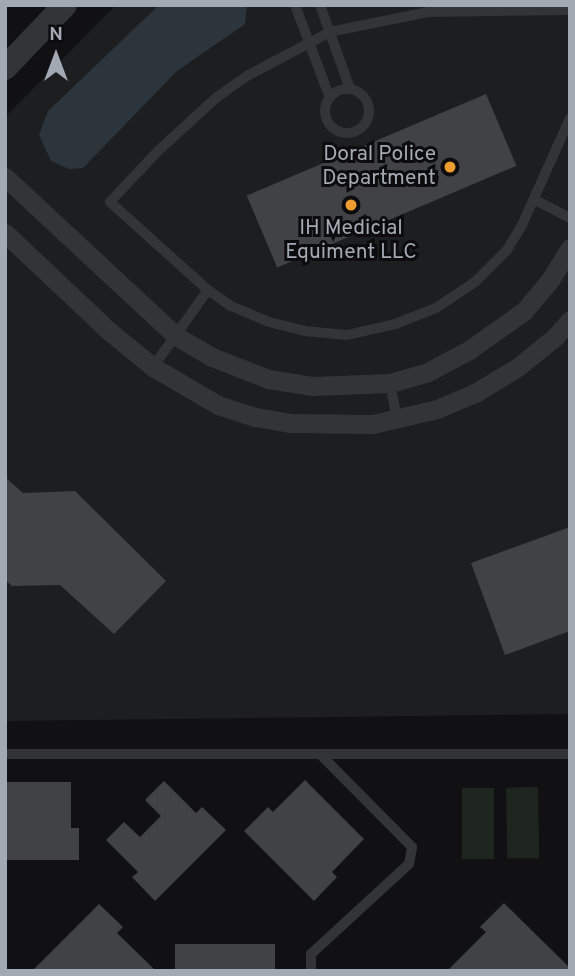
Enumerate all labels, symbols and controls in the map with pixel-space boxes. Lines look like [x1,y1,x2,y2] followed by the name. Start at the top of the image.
[21,21,91,91] north arrow
[49,23,63,47] text: N
[322,142,436,192] place label: Doral Police Department
[442,159,458,175] marker: Doral Police Department
[343,197,359,213] marker: IH Medicial Equiment LLC
[285,216,417,266] place label: IH Medicial Equiment LLC

